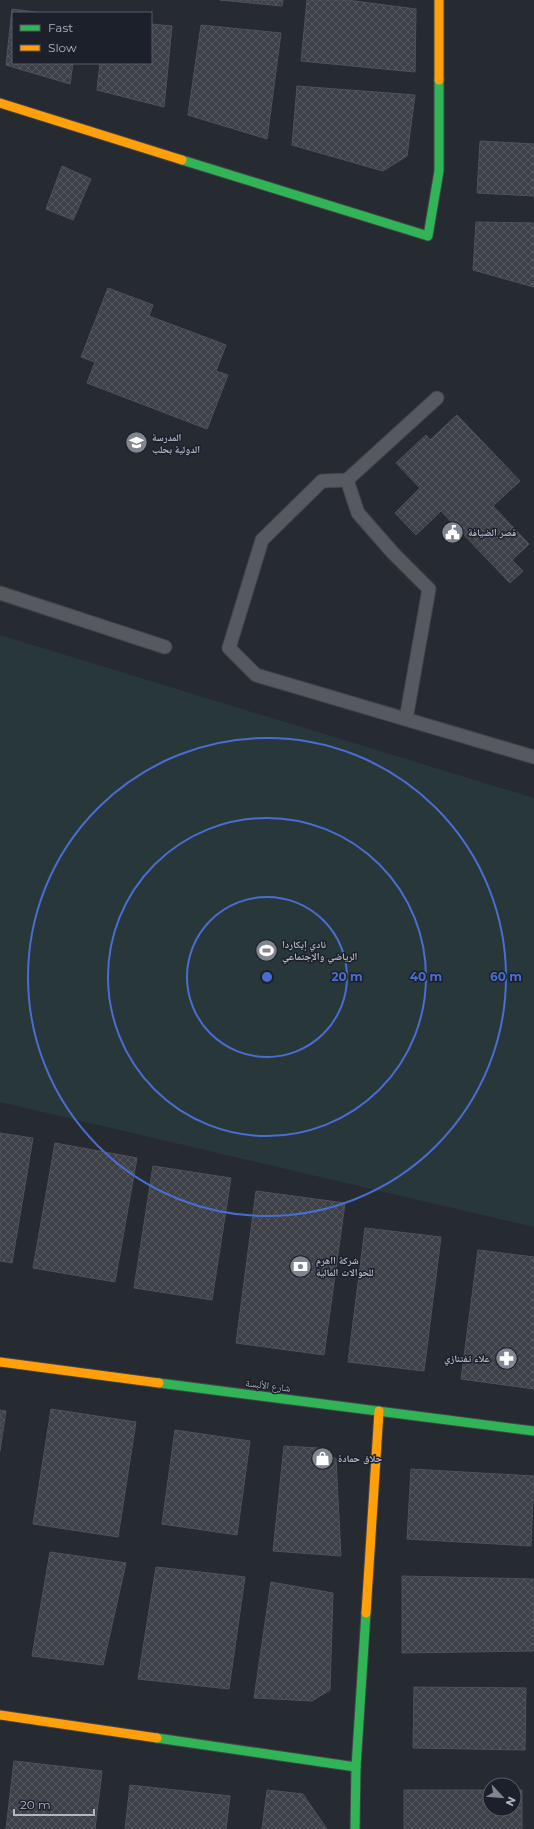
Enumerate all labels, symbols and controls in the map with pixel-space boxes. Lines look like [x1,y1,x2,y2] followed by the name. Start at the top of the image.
[12,12,152,64] legend
[48,20,73,35] text: Fast
[48,40,77,55] text: Slow
[123,430,149,456] school or university icon: المدرسة الدولية بحلب
[152,431,200,456] place label: المدرسة الدولية بحلب
[440,519,466,545] public building icon: قصر الضيافة
[468,526,516,539] place label: قصر الضيافة
[254,937,280,963] sports icon: نادي إيكاردا الرياضي والإجتماعي
[282,938,358,964] place label: نادي إيكاردا الرياضي والإجتماعي
[331,969,363,984] text: 20 m
[410,969,442,984] text: 40 m
[490,969,522,984] text: 60 m
[260,970,274,984] centre of rings
[287,1253,313,1279] bank icon: شركة ااهرم للحوالات المالية
[316,1254,374,1279] place label: شركة ااهرم للحوالات المالية
[493,1345,519,1371] pharmacy icon: علاء تفتنازي
[444,1352,490,1366] place label: علاء تفتنازي
[245,1376,292,1395] street label: شارع الألبسة
[310,1445,336,1471] shop icon: حلاق حمادة
[338,1452,383,1465] place label: حلاق حمادة
[482,1777,522,1817] north arrow
[14,1791,94,1817] scale bar
[503,1794,519,1808] text: N
[20,1797,51,1812] text: 20 m

